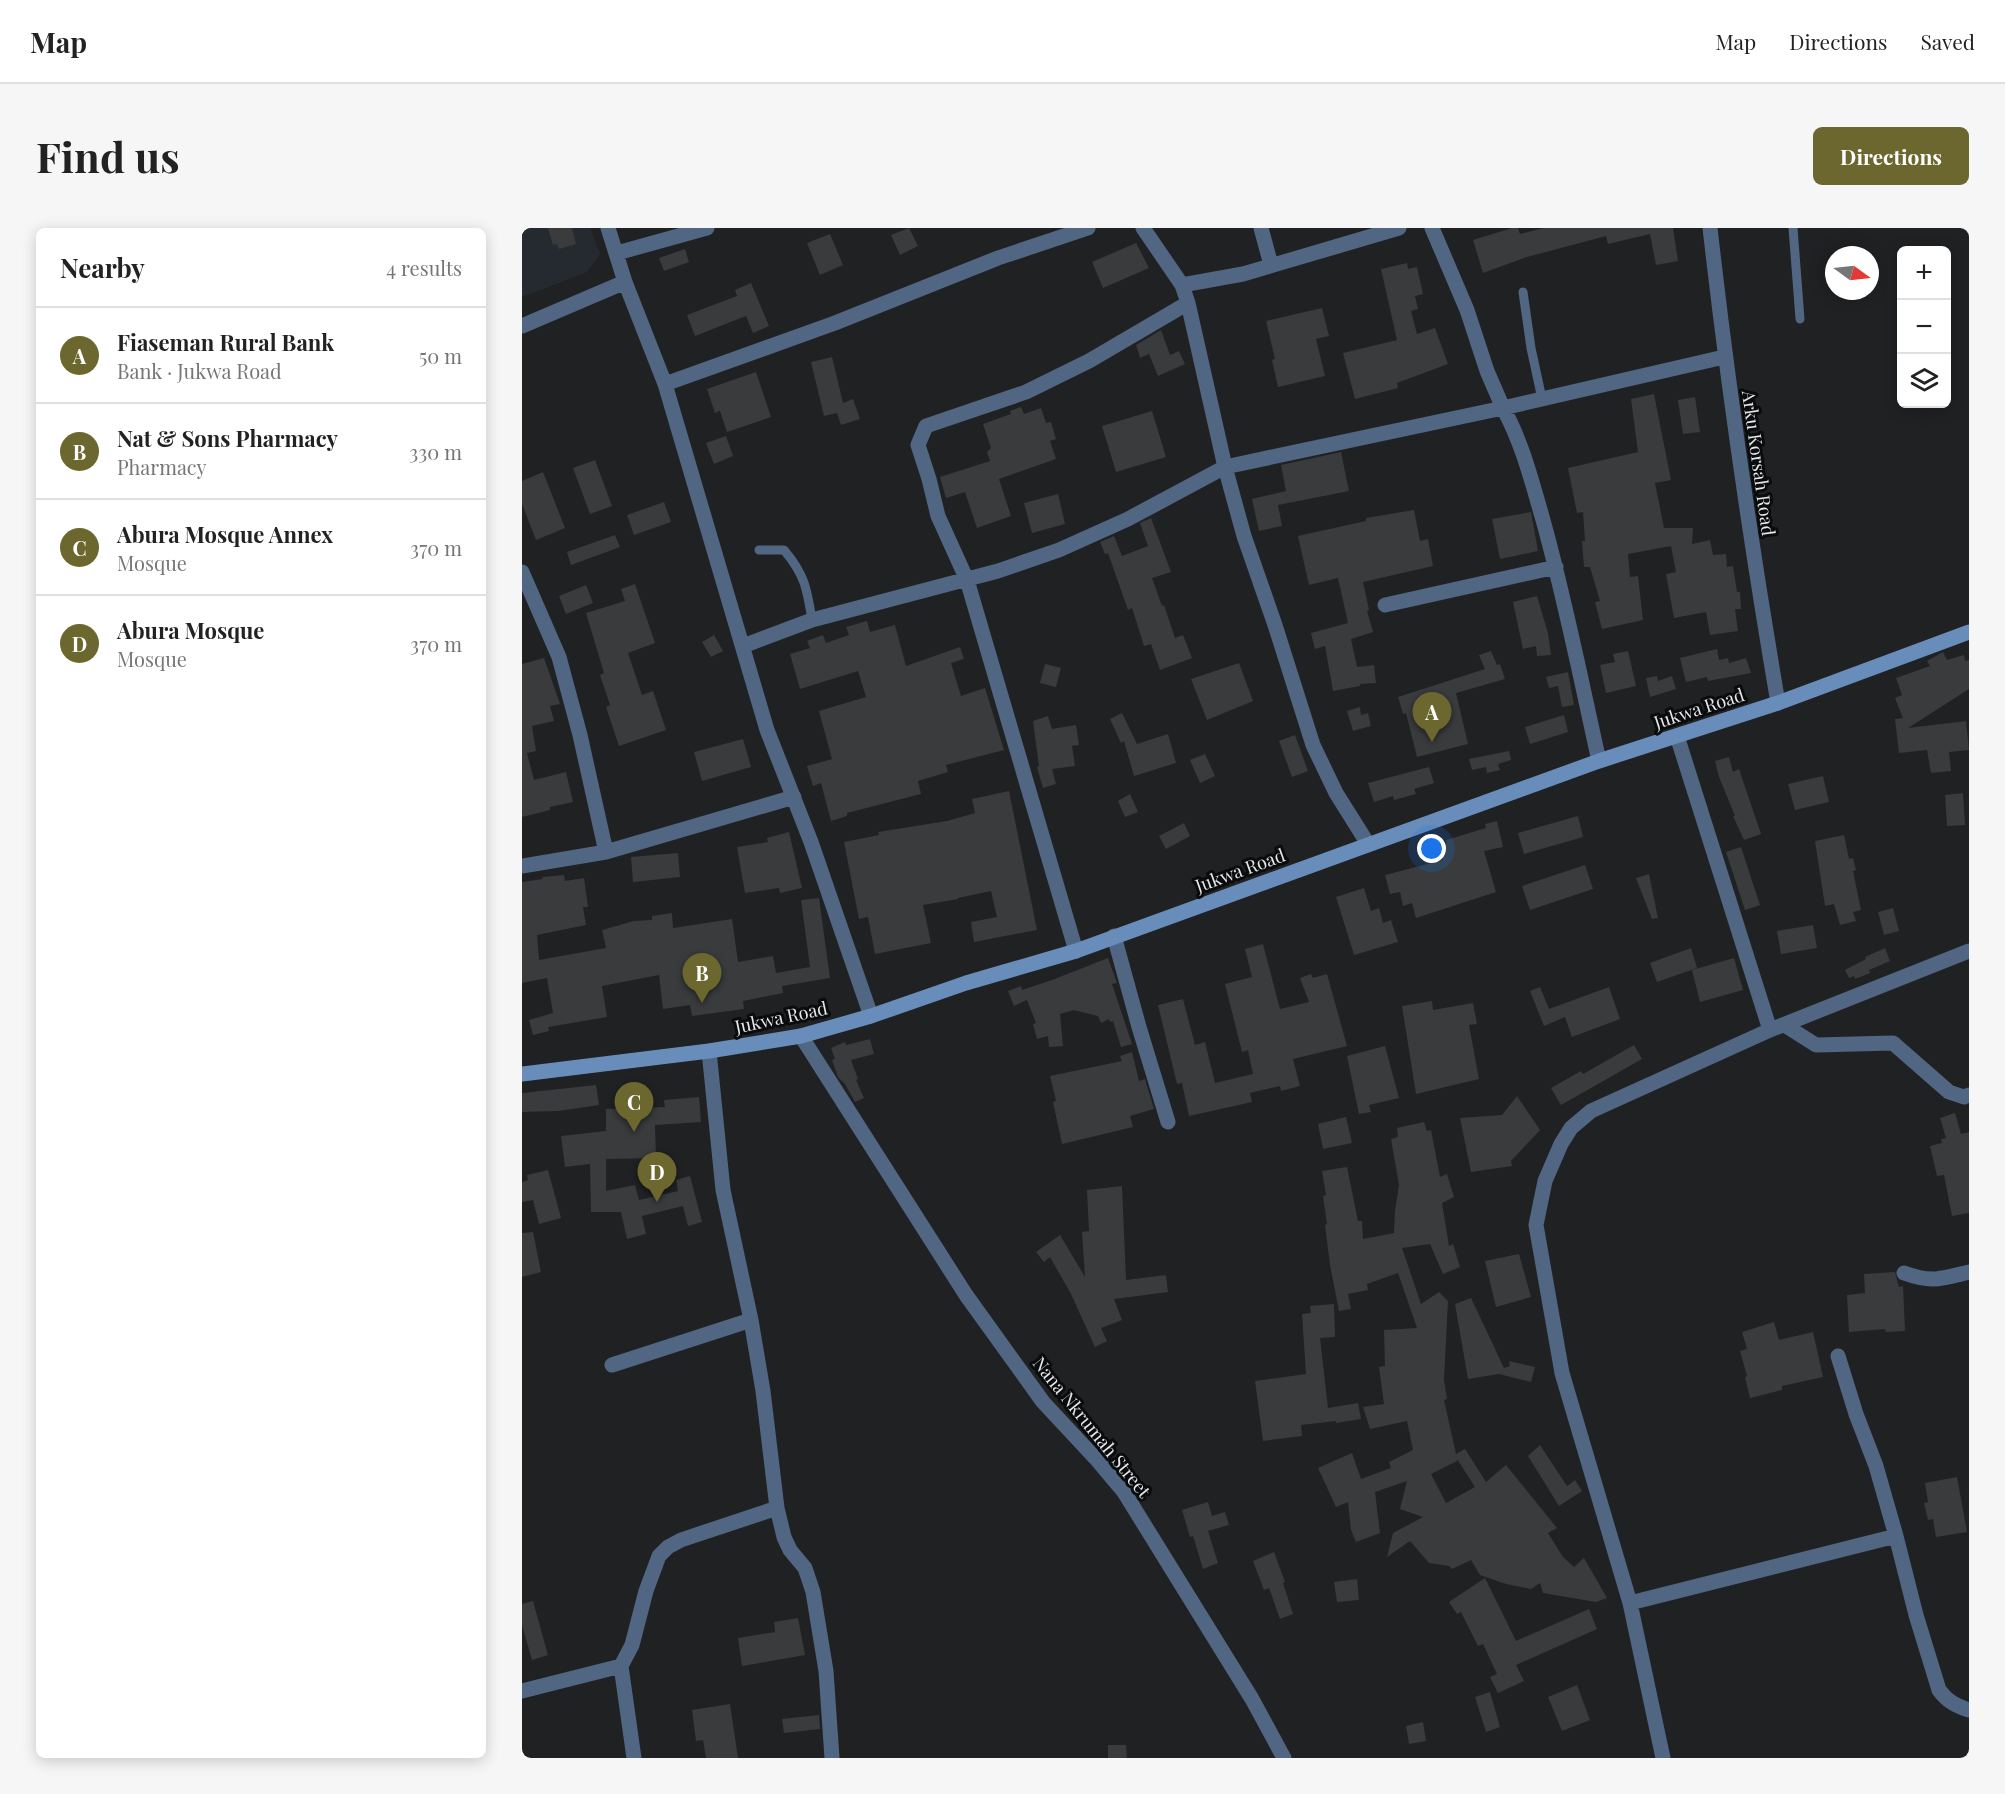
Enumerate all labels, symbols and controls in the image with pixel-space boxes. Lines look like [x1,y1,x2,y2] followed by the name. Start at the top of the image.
[30,23,87,60] text: Map
[1715,27,1756,55] text: Map
[1789,27,1887,55] text: Directions
[1920,27,1975,55] text: Saved
[1813,127,1969,185] button: Directions
[36,128,180,184] text: Find us
[1825,246,1879,300] north arrow
[1897,246,1951,408] map controls
[1897,246,1951,300] button: +
[60,250,145,285] text: Nearby
[386,254,462,281] text: 4 results
[1897,300,1951,354] button: −
[117,327,334,357] text: Fiaseman Rural Bank
[73,342,86,369] text: A
[419,342,462,369] text: 50 m
[1897,354,1951,408] button: layers
[117,357,282,384] text: Bank · Jukwa Road
[1737,388,1781,538] street label: Arku Korsah Road
[117,423,338,453] text: Nat & Sons Pharmacy
[73,438,86,465] text: B
[409,438,462,465] text: 330 m
[117,453,207,480] text: Pharmacy
[117,519,333,549] text: Abura Mosque Annex
[72,534,87,561] text: C
[410,534,462,561] text: 370 m
[117,549,187,576] text: Mosque
[117,615,264,645] text: Abura Mosque
[72,630,87,657] text: D
[410,630,462,657] text: 370 m
[117,645,187,672] text: Mosque
[1650,682,1748,734] street label: Jukwa Road
[1412,692,1452,742] pin: A
[1417,834,1446,863] your location
[1191,842,1289,898] street label: Jukwa Road
[682,954,722,1003] pin: B
[732,995,830,1039] street label: Jukwa Road
[614,1082,654,1132] pin: C
[638,1152,676,1202] pin: D
[1028,1352,1157,1503] street label: Nana Nkrumah Street

